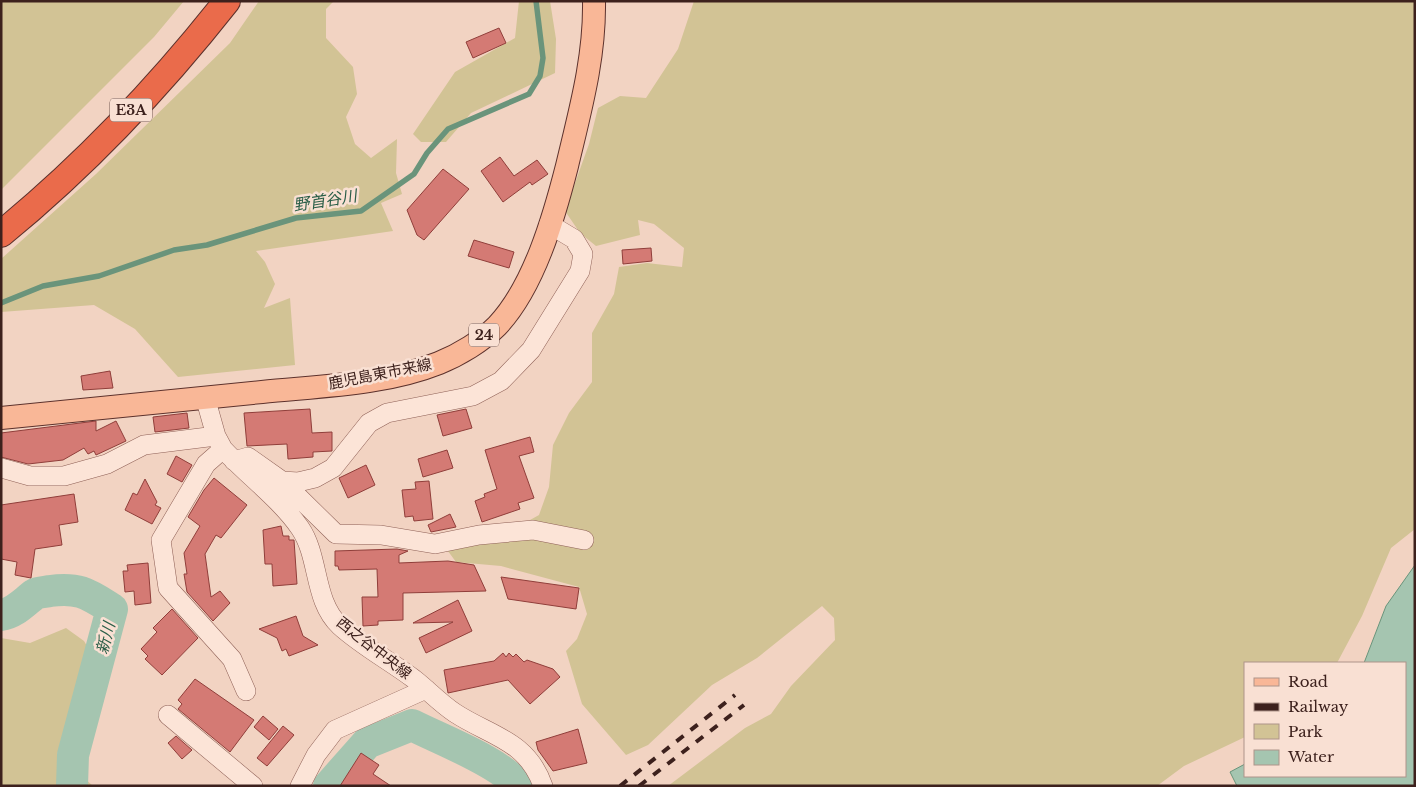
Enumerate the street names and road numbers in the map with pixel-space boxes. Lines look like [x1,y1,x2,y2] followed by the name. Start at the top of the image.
[110,98,152,122] road number: E3A
[469,324,499,346] road number: 24
[327,354,433,393] street label: 鹿児島東市来線
[333,612,416,683] street label: 西之谷中央線

